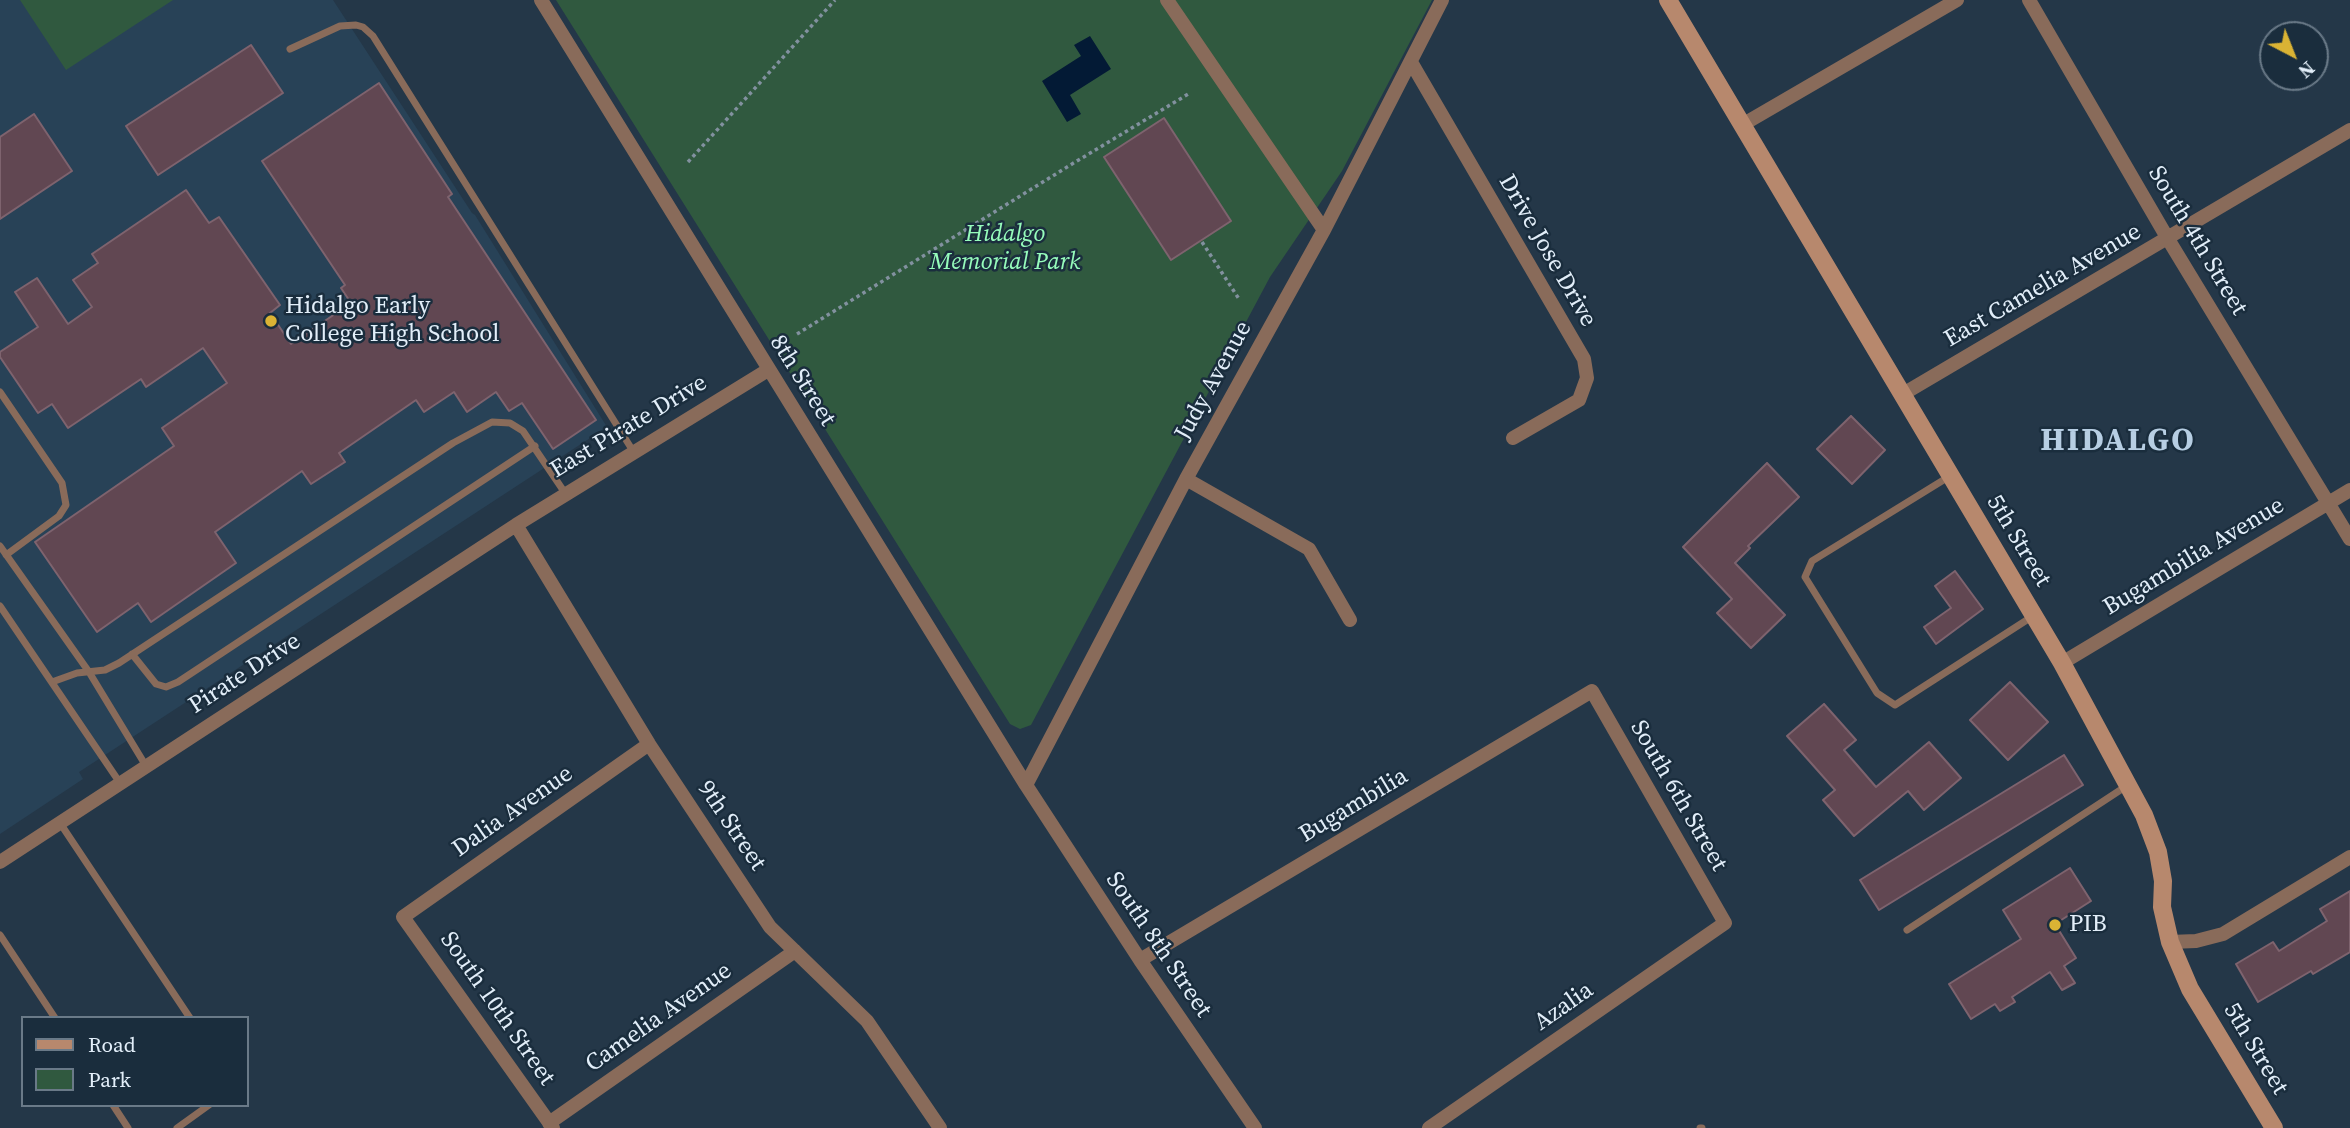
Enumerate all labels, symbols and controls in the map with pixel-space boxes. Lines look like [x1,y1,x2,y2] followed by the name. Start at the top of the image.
[2259,21,2329,91] north arrow
[2293,56,2321,84] text: N
[2141,161,2253,321] street label: South 4th Street
[1492,170,1602,332] street label: Drive Jose Drive
[1940,218,2146,354] street label: East Camelia Avenue
[930,221,1080,277] park label: Hidalgo Memorial Park
[285,293,499,349] place label: Hidalgo Early College High School
[263,313,279,329] marker: Hidalgo Early College High School
[1169,316,1259,446] street label: Judy Avenue
[763,330,841,432] street label: 8th Street
[545,369,713,485] street label: East Pirate Drive
[2041,423,2195,461] district label: HIDALGO
[1979,490,2057,592] street label: 5th Street
[2098,492,2290,622] street label: Bugambilia Avenue
[184,627,306,721] street label: Pirate Drive
[1623,716,1733,876] street label: South 6th Street
[447,760,579,864] street label: Dalia Avenue
[1294,762,1414,850] street label: Bugambilia
[691,776,771,876] street label: 9th Street
[1099,867,1217,1023] street label: South 8th Street
[2069,911,2107,939] place label: PIB
[2047,917,2063,933] marker: PIB
[433,927,561,1091] street label: South 10th Street
[580,957,738,1079] street label: Camelia Avenue
[1529,976,1599,1038] street label: Azalia
[2216,998,2294,1100] street label: 5th Street
[21,1016,248,1107] legend
[88,1030,136,1059] text: Road
[88,1065,131,1094] text: Park

